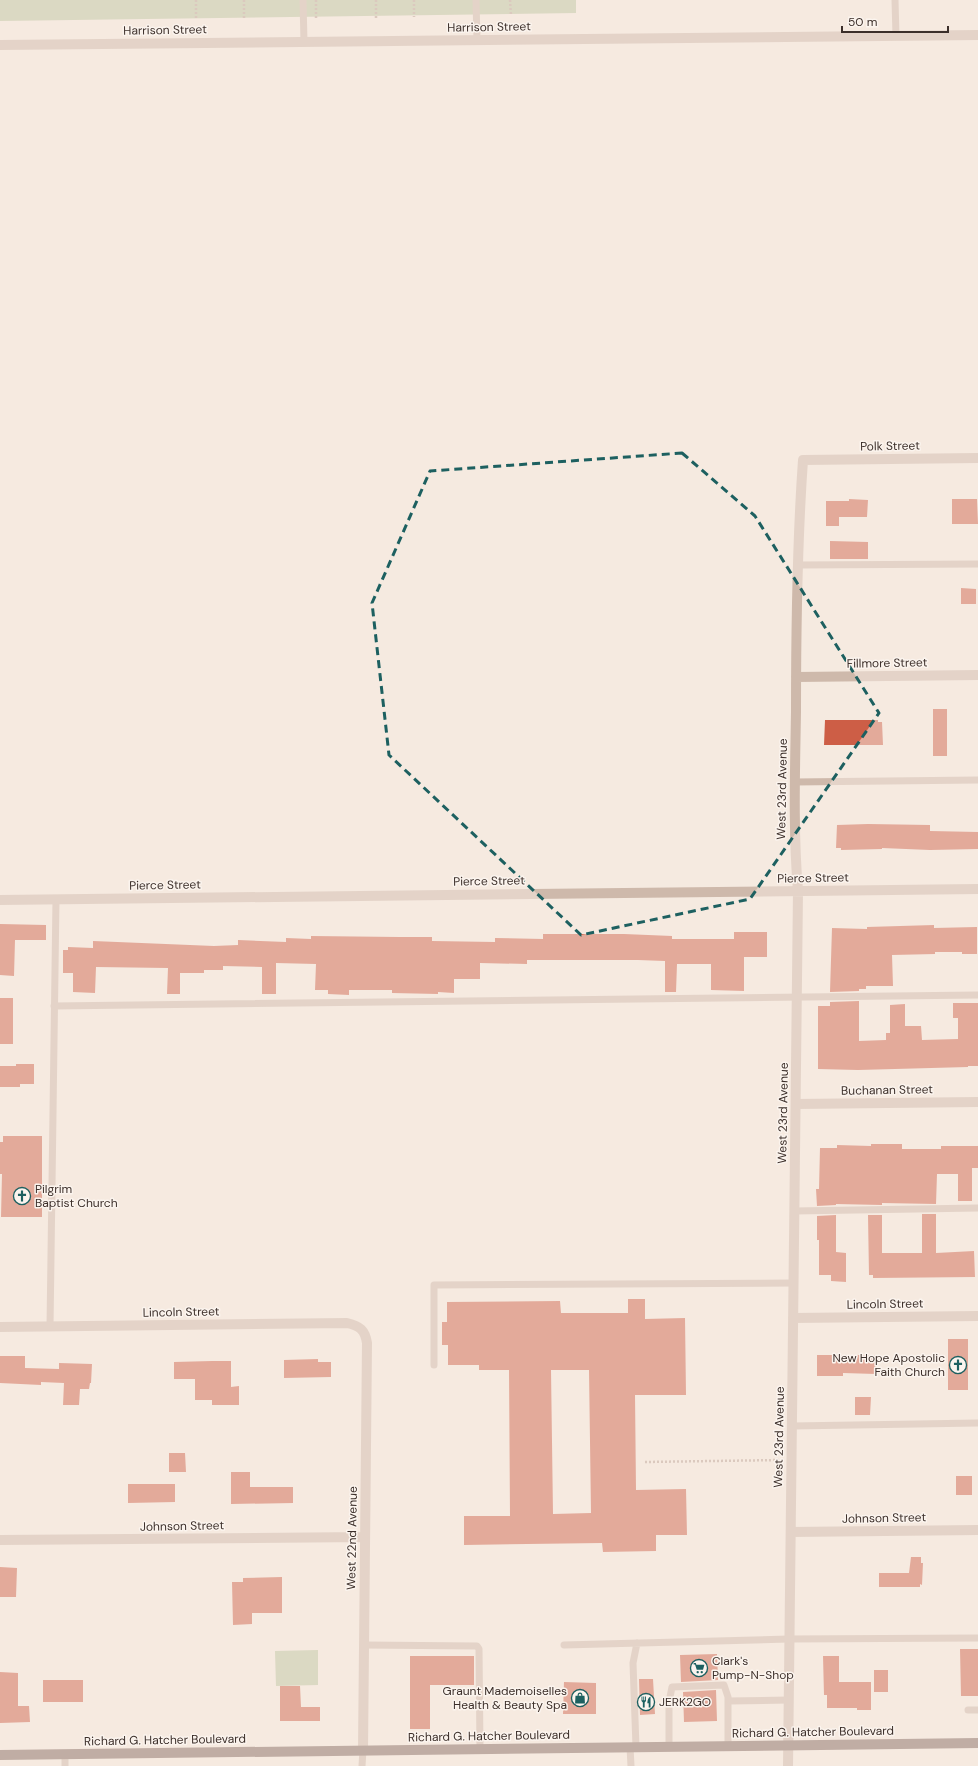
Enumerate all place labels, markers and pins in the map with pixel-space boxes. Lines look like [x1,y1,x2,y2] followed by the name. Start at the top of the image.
[35,1181,118,1211] place label: Pilgrim Baptist Church
[12,1186,32,1206] church icon: Pilgrim Baptist Church
[833,1350,945,1380] place label: New Hope Apostolic Faith Church
[948,1355,968,1375] church icon: New Hope Apostolic Faith Church
[712,1653,794,1683] place label: Clark's Pump-N-Shop
[689,1658,709,1678] supermarket icon: Clark's Pump-N-Shop
[443,1683,567,1713] place label: Graunt Mademoiselles Health & Beauty Spa
[570,1688,590,1708] shop icon: Graunt Mademoiselles Health & Beauty Spa
[636,1692,656,1712] restaurant icon: JERK2GO
[659,1694,711,1710] place label: JERK2GO

